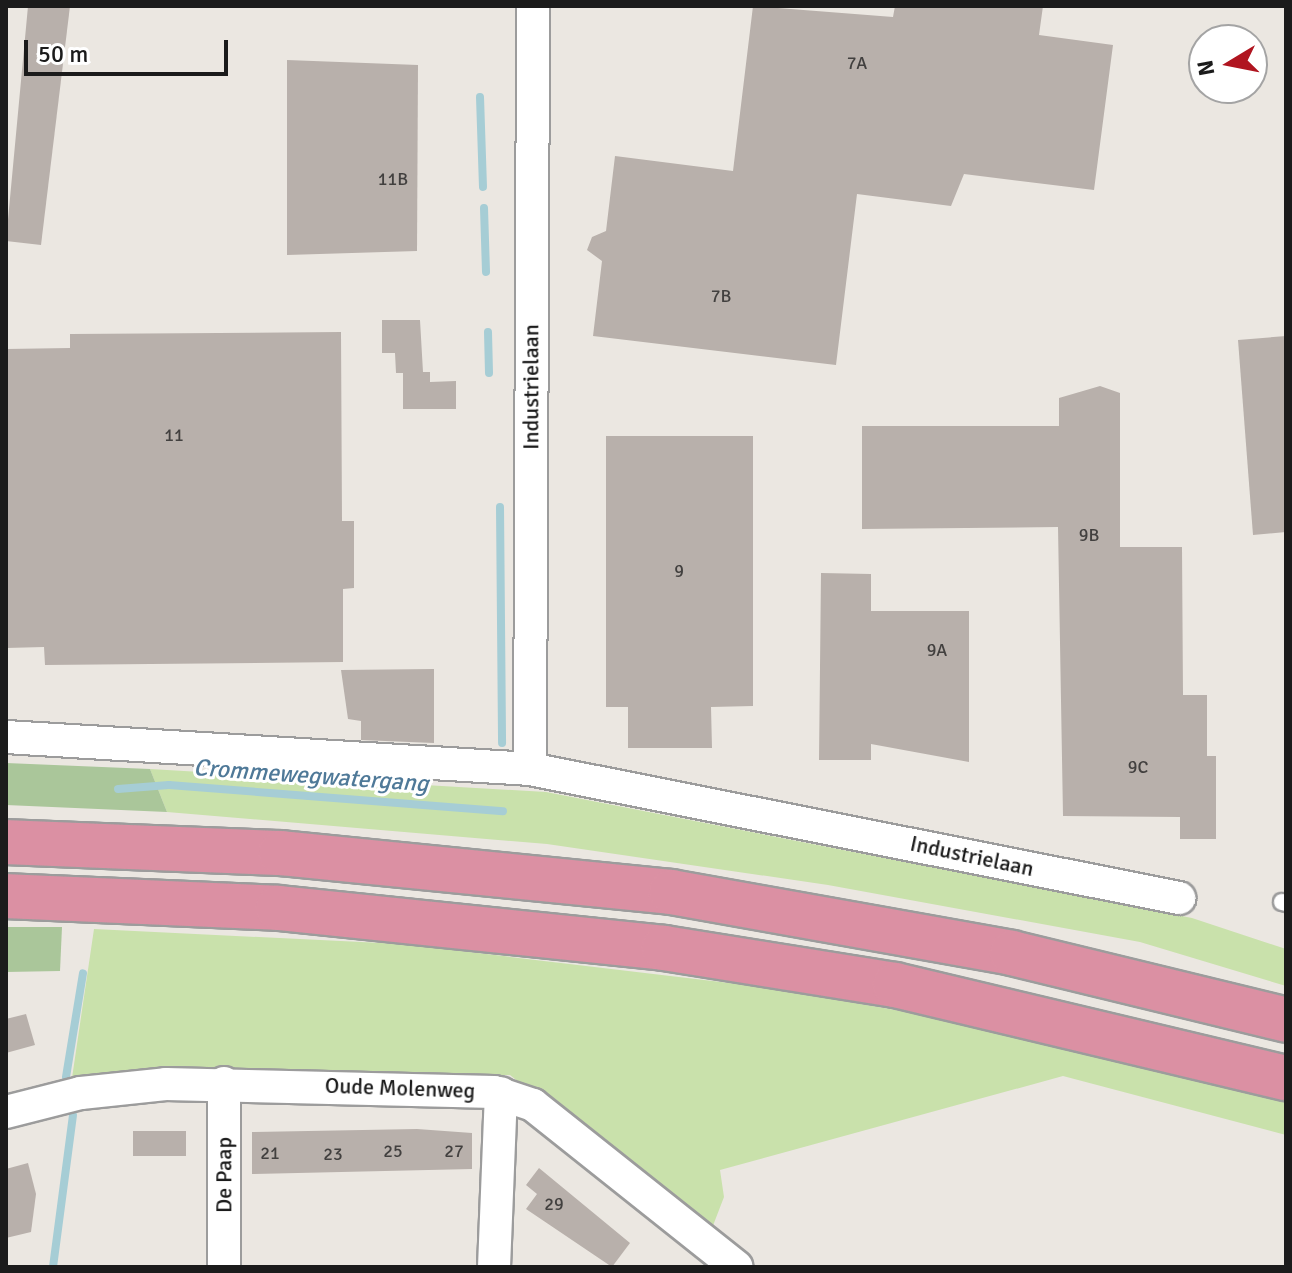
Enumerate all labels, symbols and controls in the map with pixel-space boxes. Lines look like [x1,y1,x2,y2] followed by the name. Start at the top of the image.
[28,24,232,74] scale bar
[1188,24,1268,104] north arrow
[38,39,88,69] text: 50 m
[847,52,867,74] house number: 7A
[1191,58,1220,78] text: N
[378,168,408,190] house number: 11B
[711,285,731,307] house number: 7B
[518,324,544,450] street label: Industrielaan
[164,424,184,446] house number: 11
[1079,524,1099,546] house number: 9B
[674,560,684,582] house number: 9
[927,639,947,661] house number: 9A
[193,753,429,799] water label: Crommewegwatergang
[1128,756,1148,778] house number: 9C
[908,830,1036,882] street label: Industrielaan
[324,1072,476,1104] street label: Oude Molenweg
[211,1137,237,1213] street label: De Paap
[383,1140,403,1162] house number: 25
[444,1140,464,1162] house number: 27
[260,1142,280,1164] house number: 21
[323,1143,343,1165] house number: 23
[544,1193,564,1215] house number: 29

